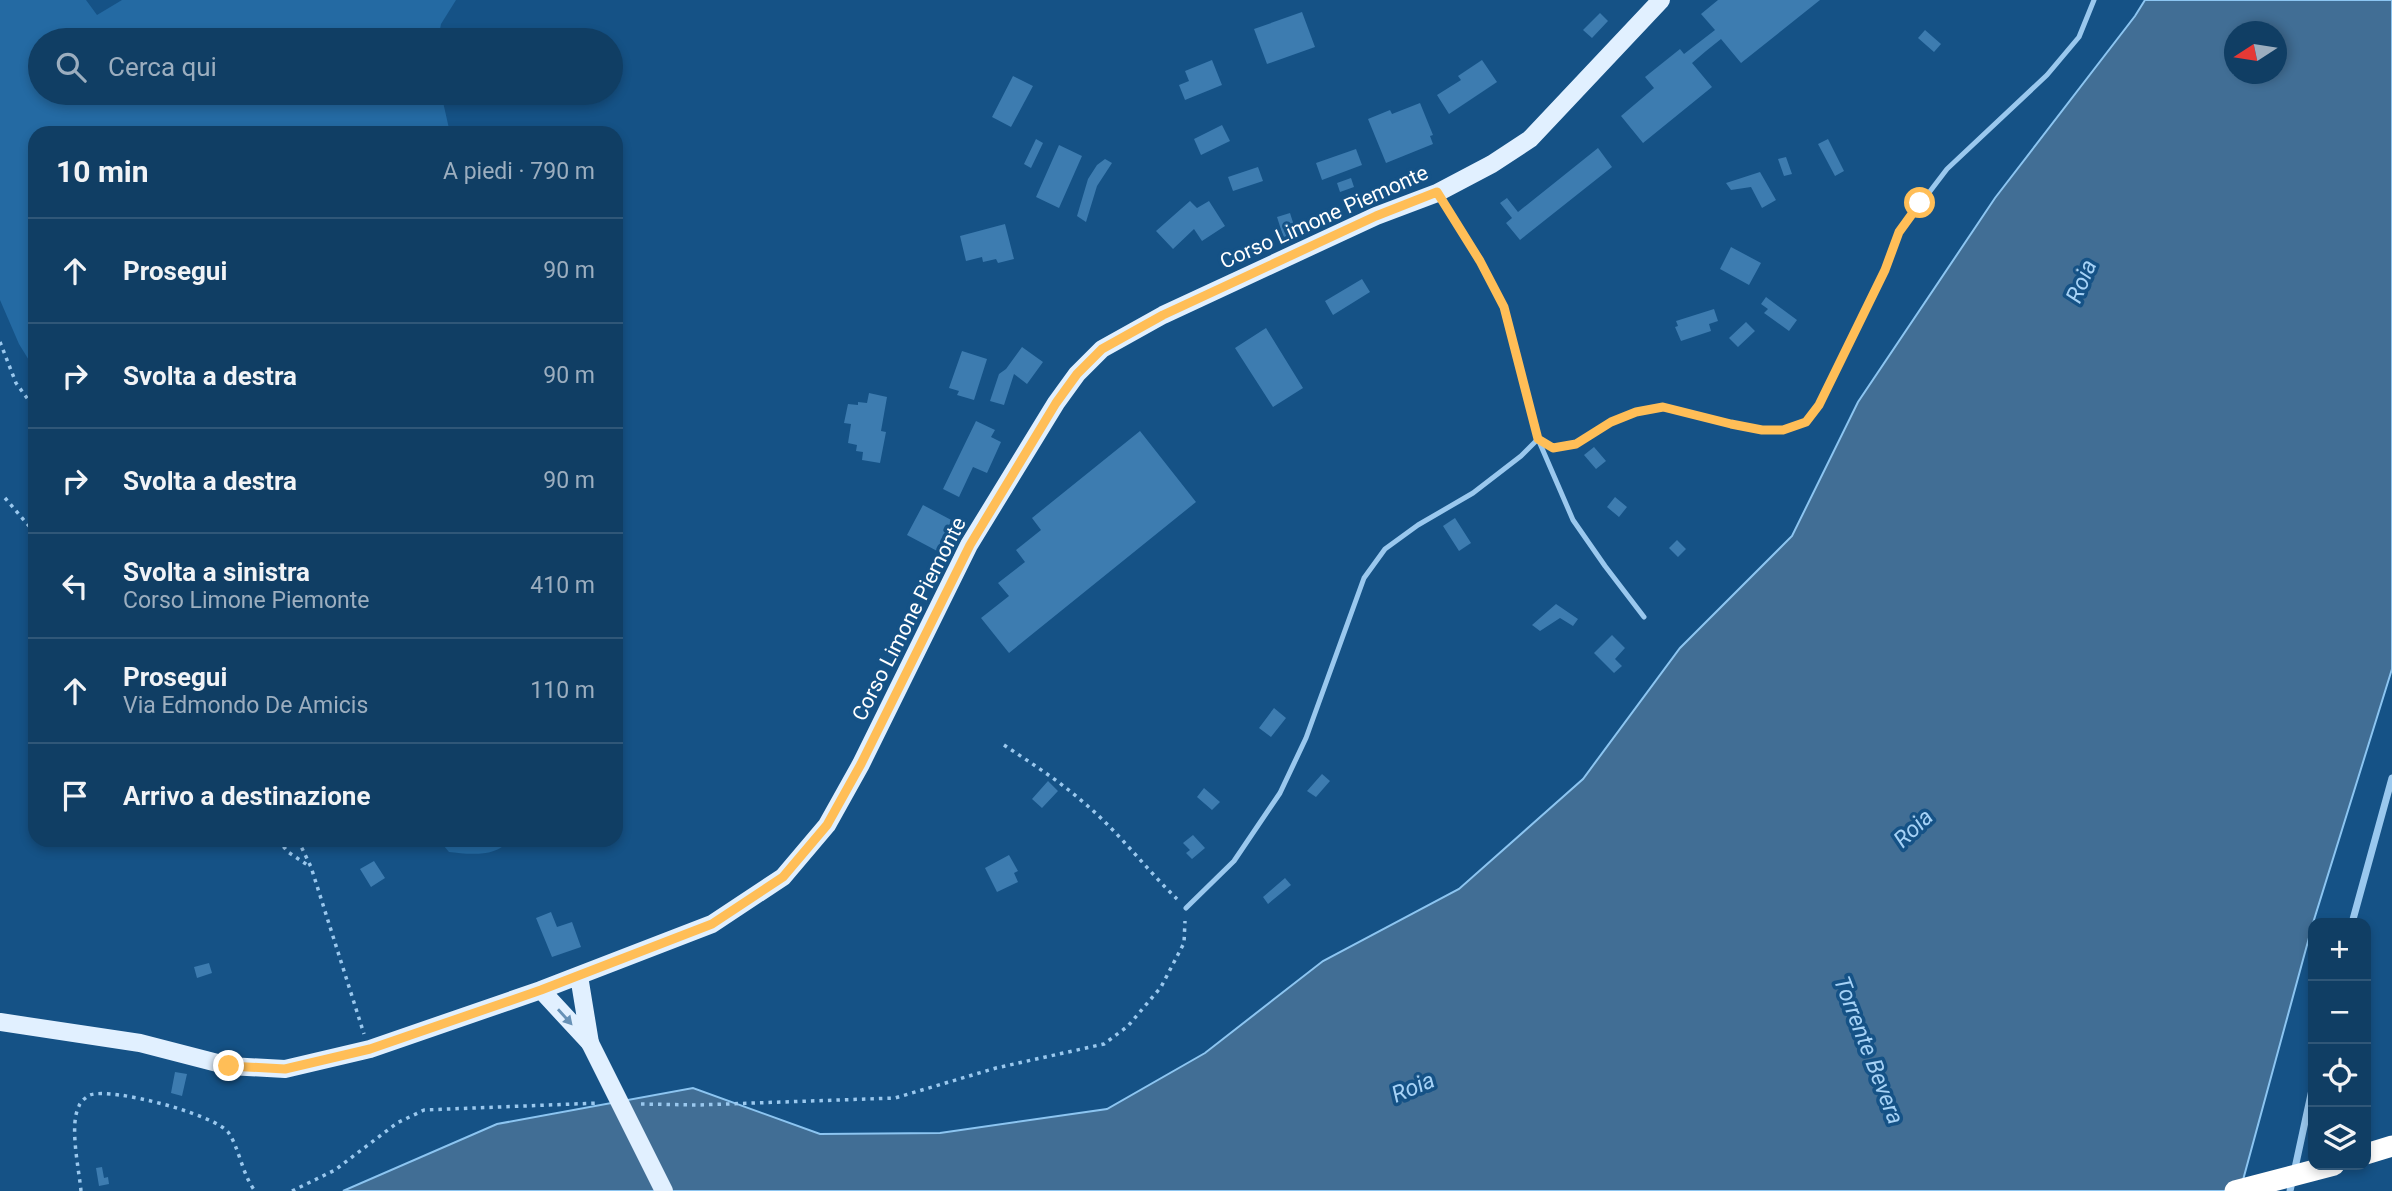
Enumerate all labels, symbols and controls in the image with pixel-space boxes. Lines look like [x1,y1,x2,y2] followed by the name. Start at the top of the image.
[2224,21,2287,84] north arrow
[28,28,623,105] search box
[52,48,90,86] icon: search
[108,52,217,82] text: Cerca qui
[56,154,149,189] text: 10 min
[443,158,595,185] text: A piedi · 790 m
[1216,160,1432,274] street label: Corso Limone Piemonte
[1904,187,1935,218] route start
[56,252,94,290] icon: ahead
[123,256,227,286] text: Prosegui
[2060,256,2102,307] water label: Roia
[543,257,595,284] text: 90 m
[56,357,94,395] icon: right
[123,361,297,391] text: Svolta a destra
[543,362,595,389] text: 90 m
[56,462,94,500] icon: right
[123,466,297,496] text: Svolta a destra
[543,467,595,494] text: 90 m
[847,513,971,725] street label: Corso Limone Piemonte
[123,557,310,587] text: Svolta a sinistra
[56,567,94,605] icon: left
[530,572,595,599] text: 410 m
[123,587,369,614] text: Corso Limone Piemonte
[123,662,227,692] text: Prosegui
[56,672,94,710] icon: ahead
[530,677,595,704] text: 110 m
[123,692,368,719] text: Via Edmondo De Amicis
[56,777,94,815] icon: arrive
[123,781,370,811] text: Arrivo a destinazione
[1888,803,1939,853] water label: Roia
[2308,918,2371,1170] map controls
[2308,918,2371,981] button: +
[1828,972,1909,1128] water label: Torrente Bevera
[2308,981,2371,1044] button: −
[557,1008,573,1026] one-way arrow
[2308,1044,2371,1107] button: locate
[213,1050,244,1081] route end
[1388,1066,1439,1108] water label: Roia
[2308,1107,2371,1170] button: layers

